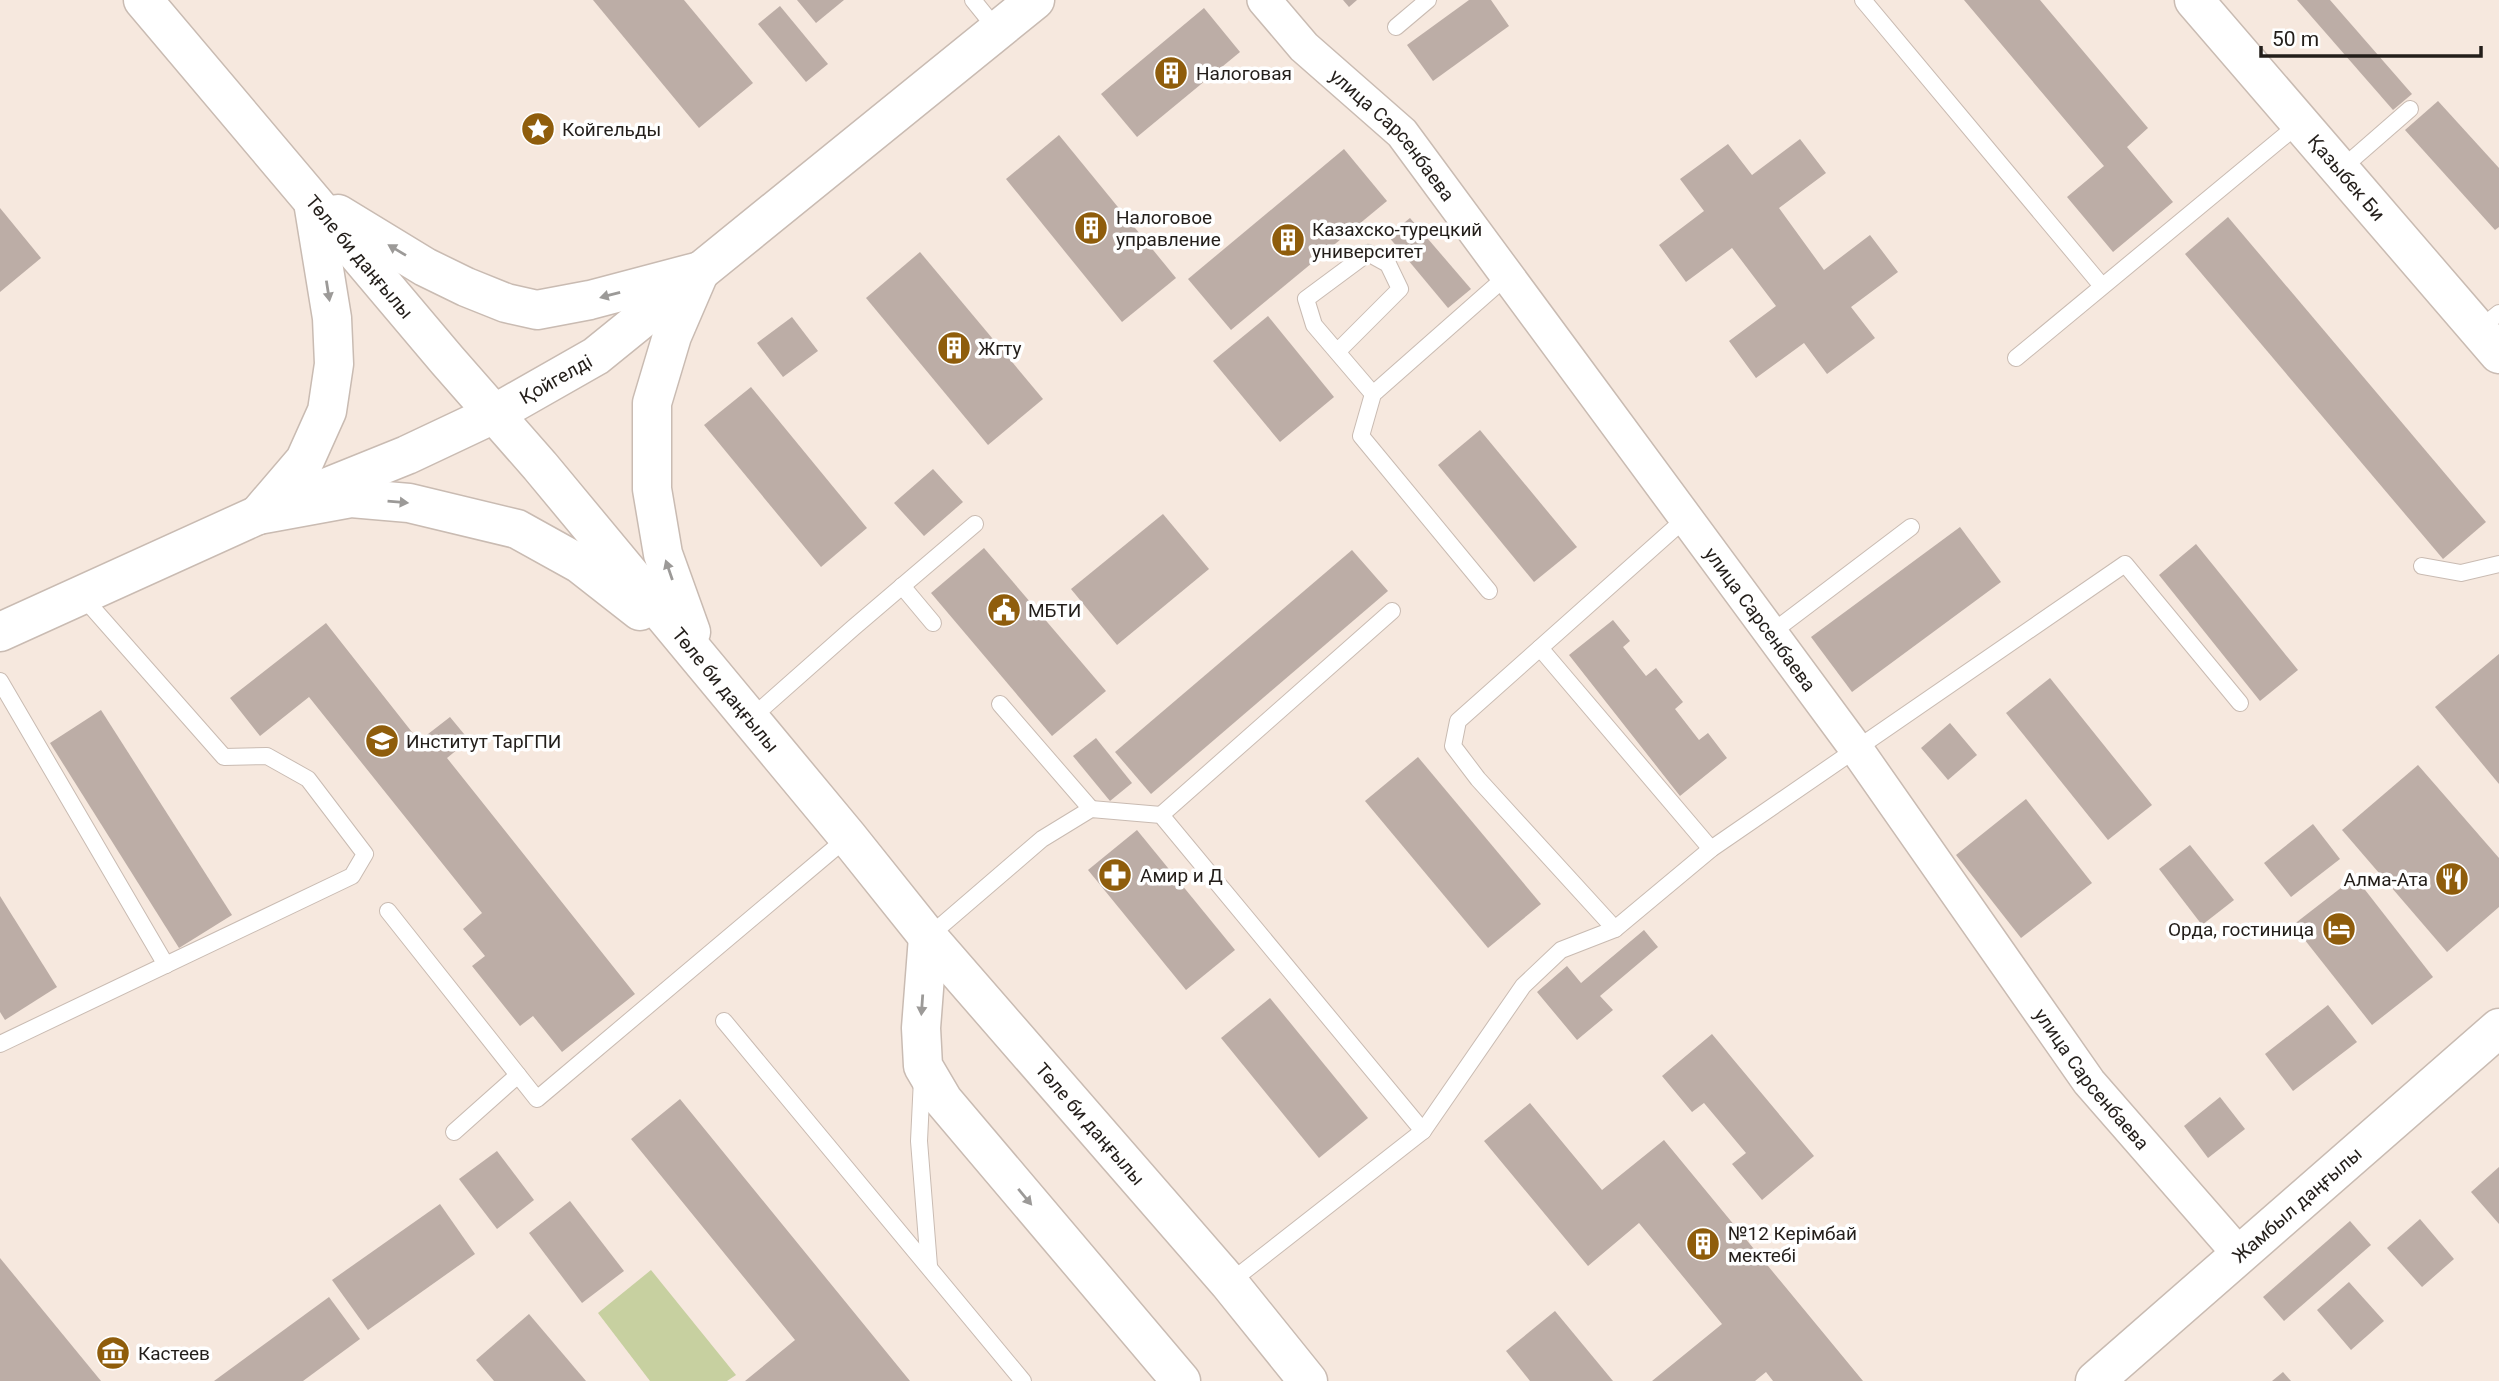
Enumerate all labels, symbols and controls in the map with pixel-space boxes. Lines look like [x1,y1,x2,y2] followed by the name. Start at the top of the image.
[2261,14,2482,58] scale bar
[2272,27,2319,51] text: 50 m
[1152,54,1190,92] building icon: Налоговая
[1196,62,1292,85] place label: Налоговая
[1325,64,1459,206] street label: улица Сарсенбаева
[519,110,557,148] place icon: Койгельды
[562,118,661,141] place label: Койгельды
[2303,130,2390,225] street label: Қазыбек Би
[301,190,418,324] street label: Төле би даңғылы
[1116,206,1221,251] place label: Налоговое управление
[1072,209,1110,247] building icon: Налоговое управление
[1312,218,1482,263] place label: Казахско-турецкий университет
[1269,221,1307,259] building icon: Казахско-турецкий университет
[388,244,407,257] one-way arrow
[323,280,334,302] one-way arrow
[599,290,621,301] one-way arrow
[935,329,973,367] building icon: Жгту
[978,337,1021,360] place label: Жгту
[516,350,596,409] street label: Қойгелді
[388,497,410,508] one-way arrow
[1699,543,1821,696] street label: улица Сарсенбаева
[663,559,674,580] one-way arrow
[985,591,1023,629] public building icon: МБТИ
[1028,599,1081,622] place label: МБТИ
[667,623,784,757] street label: Төле би даңғылы
[363,722,401,760] school or university icon: Институт ТарГПИ
[406,730,561,753] place label: Институт ТарГПИ
[1096,856,1134,894] pharmacy icon: Амир и Д
[2433,860,2471,898] restaurant icon: Алма-Ата
[1140,864,1223,887] place label: Амир и Д
[2344,868,2428,891] place label: Алма-Ата
[2320,910,2358,948] hotel icon: Орда, гостиница
[2168,918,2314,941] place label: Орда, гостиница
[916,994,927,1016] one-way arrow
[2029,1004,2154,1155] street label: улица Сарсенбаева
[1031,1058,1150,1190] street label: Төле би даңғылы
[2228,1142,2367,1268] street label: Жамбыл даңғылы
[1017,1188,1032,1205] one-way arrow
[1728,1222,1857,1267] place label: №12 Керімбай мектебі
[1684,1225,1722,1263] building icon: №12 Керімбай мектебі
[94,1334,132,1372] museum icon: Кастеев
[138,1342,210,1365] place label: Кастеев

